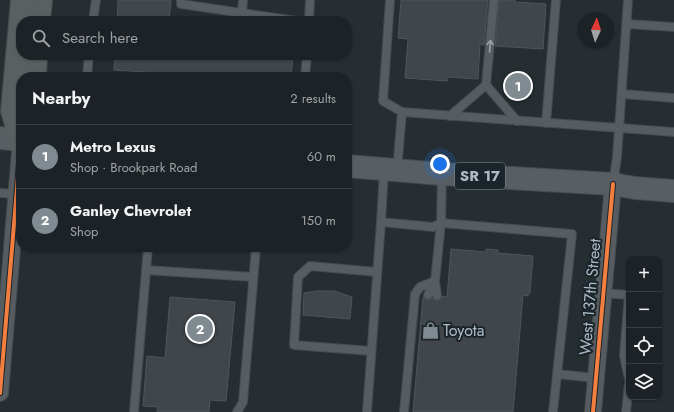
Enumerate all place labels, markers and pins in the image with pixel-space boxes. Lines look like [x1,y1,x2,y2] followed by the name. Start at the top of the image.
[505,71,531,101] pin: 1
[187,314,213,344] pin: 2
[443,319,484,342] place label: Toyota
[420,320,440,340] shop icon: Toyota

